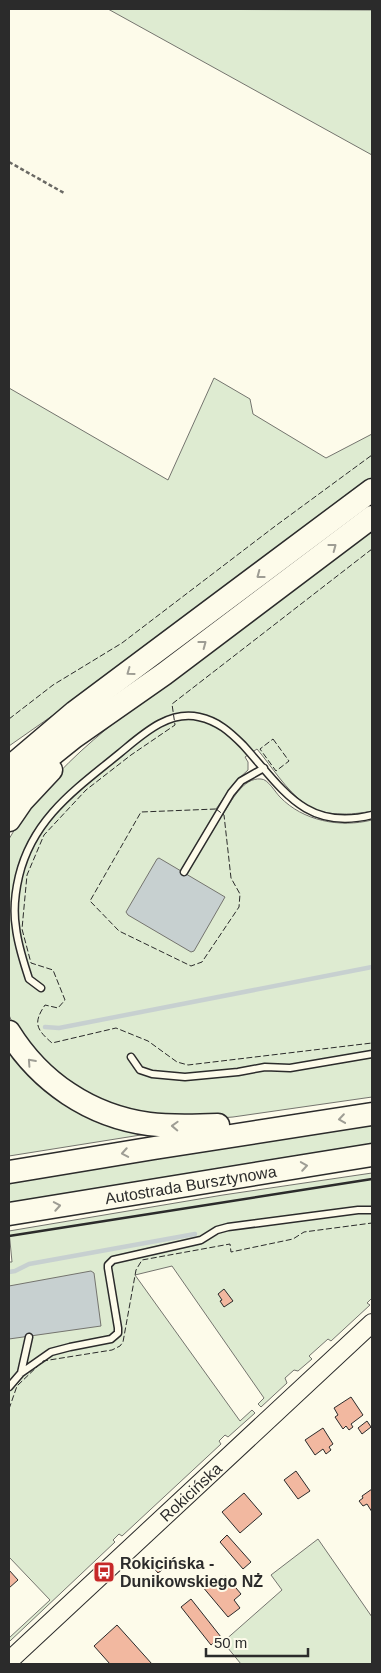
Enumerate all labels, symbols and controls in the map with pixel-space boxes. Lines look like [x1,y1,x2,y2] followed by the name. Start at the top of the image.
[327,544,336,552] one-way arrow
[256,569,266,578] one-way arrow
[197,642,206,650] one-way arrow
[126,666,135,675] one-way arrow
[28,1058,37,1067] one-way arrow
[337,1113,346,1123] one-way arrow
[171,1121,178,1131] one-way arrow
[120,1147,129,1157] one-way arrow
[299,1161,308,1171] one-way arrow
[104,1162,278,1207] street label: Autostrada Bursztynowa
[52,1201,61,1211] one-way arrow
[156,1459,225,1525] street label: Rokicińska
[120,1555,263,1590] place label: Rokicińska - Dunikowskiego NŻ
[92,1560,116,1584] bus stop icon: Rokicińska - Dunikowskiego NŻ
[206,1626,308,1658] scale bar
[214,1634,247,1651] text: 50 m

